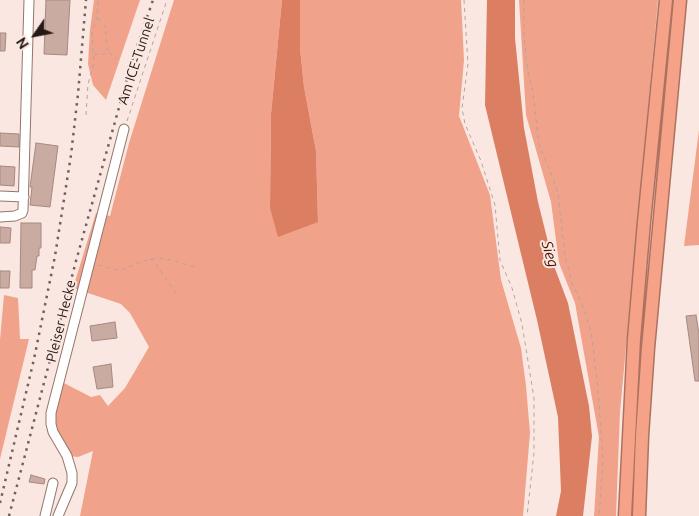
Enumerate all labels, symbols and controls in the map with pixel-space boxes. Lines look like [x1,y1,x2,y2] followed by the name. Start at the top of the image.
[10,10,60,60] north arrow
[114,15,158,107] street label: Am ICE-Tunnel
[13,34,32,52] text: N
[538,239,562,269] water label: Sieg
[43,278,79,364] street label: Pleiser Hecke

